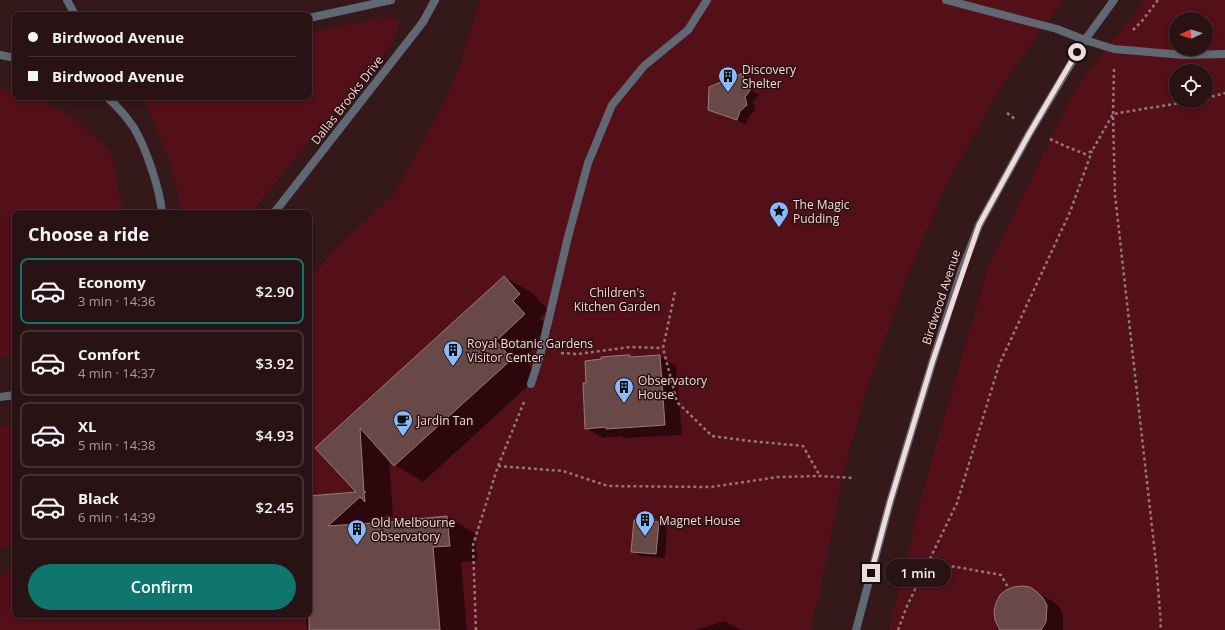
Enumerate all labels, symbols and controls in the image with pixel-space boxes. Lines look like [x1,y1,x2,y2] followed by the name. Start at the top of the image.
[1169,12,1213,56] north arrow
[1169,12,1213,108] map controls
[52,27,184,47] text: Birdwood Avenue
[1068,43,1086,61] route start
[307,52,387,148] street label: Dallas Brooks Drive
[742,61,797,92] place label: Discovery Shelter
[1169,64,1213,108] button: locate
[717,65,739,93] building icon: Discovery Shelter
[52,66,184,86] text: Birdwood Avenue
[793,196,850,227] place label: The Magic Pudding
[768,200,790,228] place icon: The Magic Pudding
[28,222,149,246] text: Choose a ride
[918,247,964,347] street label: Birdwood Avenue
[78,272,146,292] text: Economy
[30,273,66,309] icon: car
[256,281,294,301] text: $2.90
[574,284,660,315] park label: Children's Kitchen Garden
[78,292,155,310] text: 3 min · 14:36
[467,335,593,366] place label: Royal Botanic Gardens Visitor Center
[442,339,464,367] building icon: Royal Botanic Gardens Visitor Center
[78,344,140,364] text: Comfort
[30,345,66,381] icon: car
[256,353,294,373] text: $3.92
[78,364,155,382] text: 4 min · 14:37
[638,372,708,403] place label: Observatory House
[613,376,635,404] building icon: Observatory House
[392,409,414,437] cafe icon: Jardin Tan
[416,412,473,429] place label: Jardin Tan
[78,416,96,436] text: XL
[30,417,66,453] icon: car
[256,425,294,445] text: $4.93
[78,436,155,454] text: 5 min · 14:38
[78,488,119,508] text: Black
[30,489,66,525] icon: car
[256,497,294,517] text: $2.45
[78,508,155,526] text: 6 min · 14:39
[634,509,656,537] building icon: Magnet House
[659,512,741,529] place label: Magnet House
[371,514,456,545] place label: Old Melbourne Observatory
[346,518,368,546] building icon: Old Melbourne Observatory
[885,559,951,587] callout: 1 min
[28,564,296,610] button: Confirm
[862,564,880,582] route end
[900,564,936,582] text: 1 min

